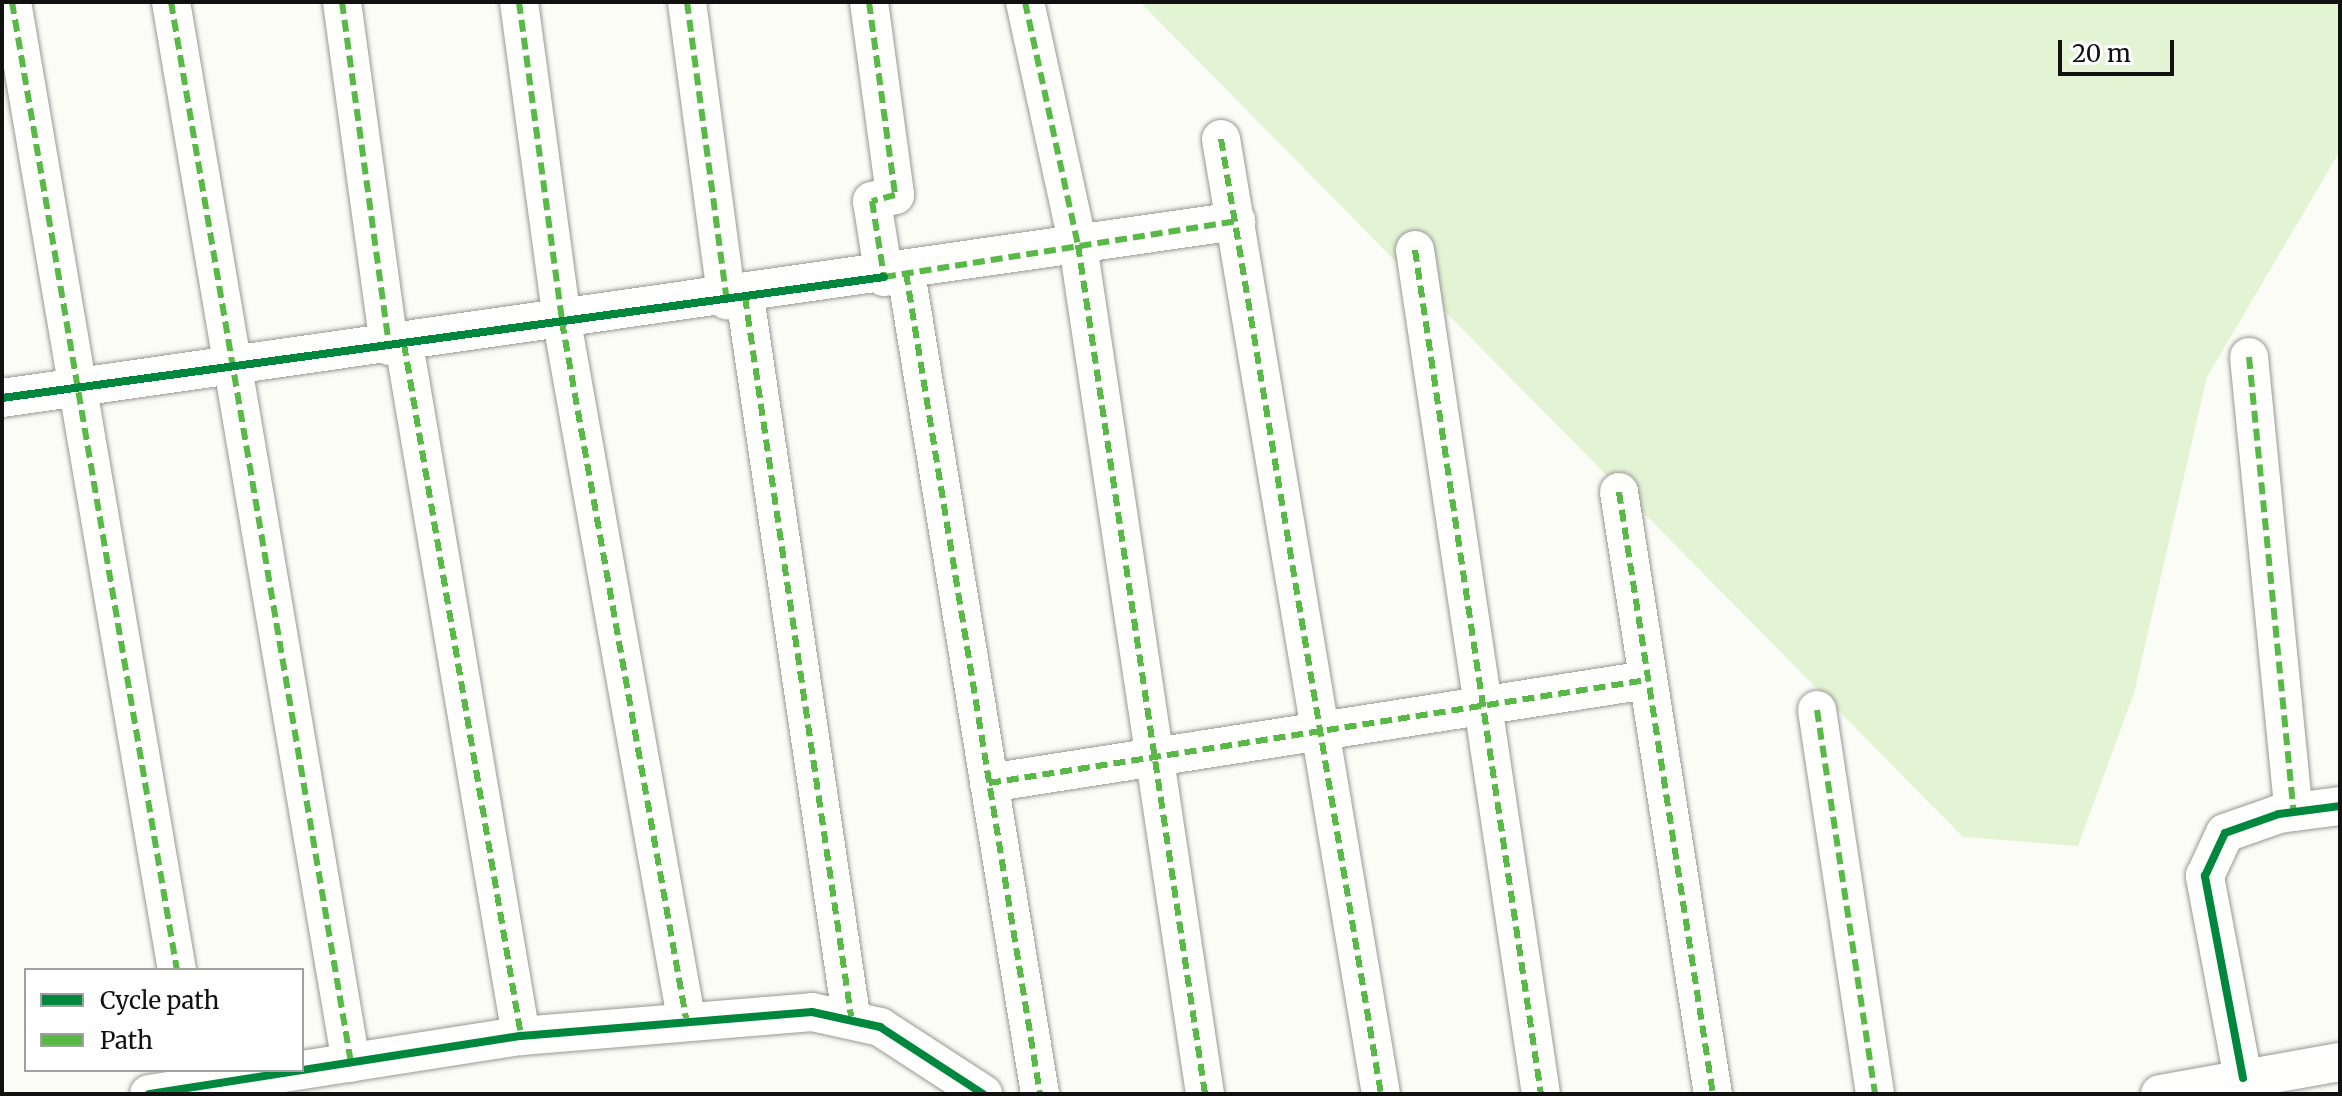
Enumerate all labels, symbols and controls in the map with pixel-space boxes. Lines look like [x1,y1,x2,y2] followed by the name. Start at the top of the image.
[2062,24,2178,74] scale bar
[2072,38,2131,69] text: 20 m
[24,968,304,1072] legend
[100,985,219,1016] text: Cycle path
[100,1025,153,1056] text: Path

